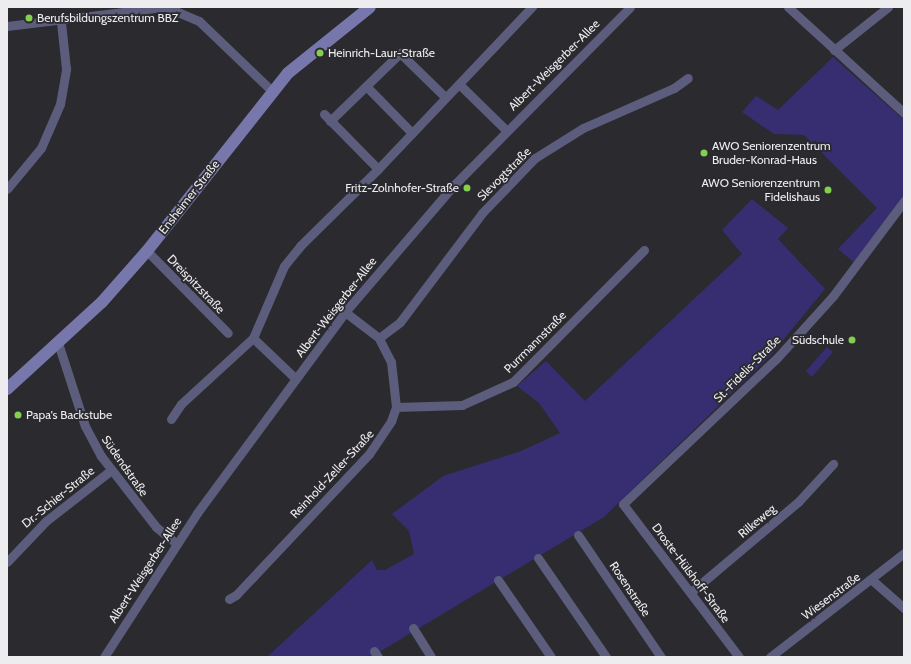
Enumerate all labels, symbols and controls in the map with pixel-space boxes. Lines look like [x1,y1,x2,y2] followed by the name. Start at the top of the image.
[37,11,178,25] place label: Berufsbildungszentrum BBZ
[24,13,34,23] marker: Berufsbildungszentrum BBZ
[505,16,603,114] street label: Albert-Weisgerber-Allee
[328,46,435,60] place label: Heinrich-Laur-Straße
[315,48,325,58] marker: Heinrich-Laur-Straße
[712,139,831,167] place label: AWO Seniorenzentrum Bruder-Konrad-Haus
[474,144,534,204] street label: Slevogtstraße
[699,148,709,158] marker: AWO Seniorenzentrum Bruder-Konrad-Haus
[156,157,222,237] street label: Ensheimer Straße
[701,176,820,204] place label: AWO Seniorenzentrum Fidelishaus
[345,181,459,195] place label: Fritz-Zolnhofer-Straße
[462,183,472,193] marker: Fritz-Zolnhofer-Straße
[823,185,833,195] marker: AWO Seniorenzentrum Fidelishaus
[164,252,228,316] street label: Dreispitzstraße
[293,254,379,360] street label: Albert-Weisgerber-Allee
[501,308,569,376] street label: Purrmannstraße
[711,333,783,405] street label: St.-Fidelis-Straße
[792,333,844,347] place label: Südschule
[847,335,857,345] marker: Südschule
[26,408,112,422] place label: Papa's Backstube
[13,410,23,420] marker: Papa's Backstube
[287,427,377,521] street label: Reinhold-Zeller-Straße
[99,433,151,499] street label: Südendstraße
[19,463,97,531] street label: Dr.-Schier-Straße
[735,501,779,541] street label: Rilkeweg
[106,515,184,625] street label: Albert-Weisgerber-Allee
[649,521,733,625] street label: Droste-Hülshoff-Straße
[606,559,654,619] street label: Rosenstraße
[799,569,863,623] street label: Wiesenstraße

